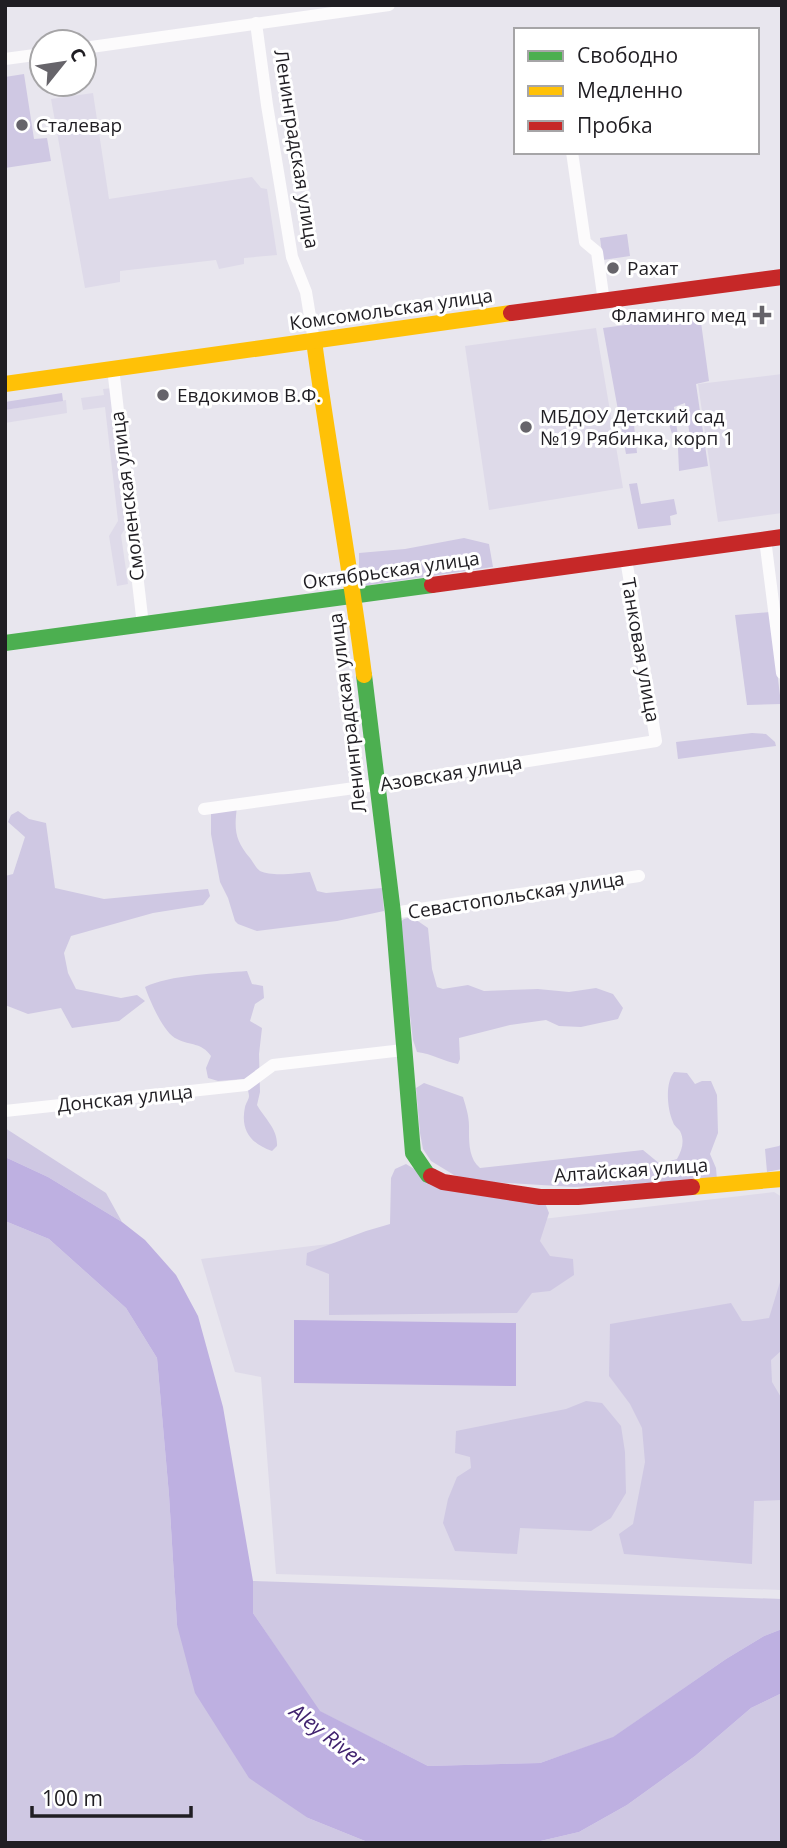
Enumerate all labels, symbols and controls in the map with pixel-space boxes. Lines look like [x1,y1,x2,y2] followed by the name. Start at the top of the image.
[28,28,98,98] north arrow
[514,28,759,154] legend
[577,41,678,69] text: Свободно
[63,43,92,66] text: С
[268,48,326,250] street label: Ленинградская улица
[577,76,683,104] text: Медленно
[577,111,653,139] text: Пробка
[36,112,122,138] place label: Сталевар
[14,117,30,133] marker: Сталевар
[627,255,678,281] place label: Рахат
[605,260,621,276] marker: Рахат
[288,282,494,336] street label: Комсомольская улица
[611,302,746,328] place label: Фламинго мед
[752,305,772,325] marker: Фламинго мед
[177,382,321,408] place label: Евдокимов В.Ф.
[155,387,171,403] marker: Евдокимов В.Ф.
[540,403,734,451] place label: МБДОУ Детский сад №19 Рябинка, корп 1
[104,410,150,582] street label: Смоленская улица
[518,419,534,435] marker: МБДОУ Детский сад №19 Рябинка, корп 1
[301,545,481,595] street label: Октябрьская улица
[616,576,666,724] street label: Танковая улица
[322,612,372,814] street label: Ленинградская улица
[378,749,524,797] street label: Азовская улица
[406,865,626,925] street label: Севастопольская улица
[56,1078,194,1118] street label: Донская улица
[553,1152,709,1188] street label: Алтайская улица
[283,1696,372,1774] water label: Aley River
[32,1774,191,1818] scale bar
[42,1784,103,1812] text: 100 m

